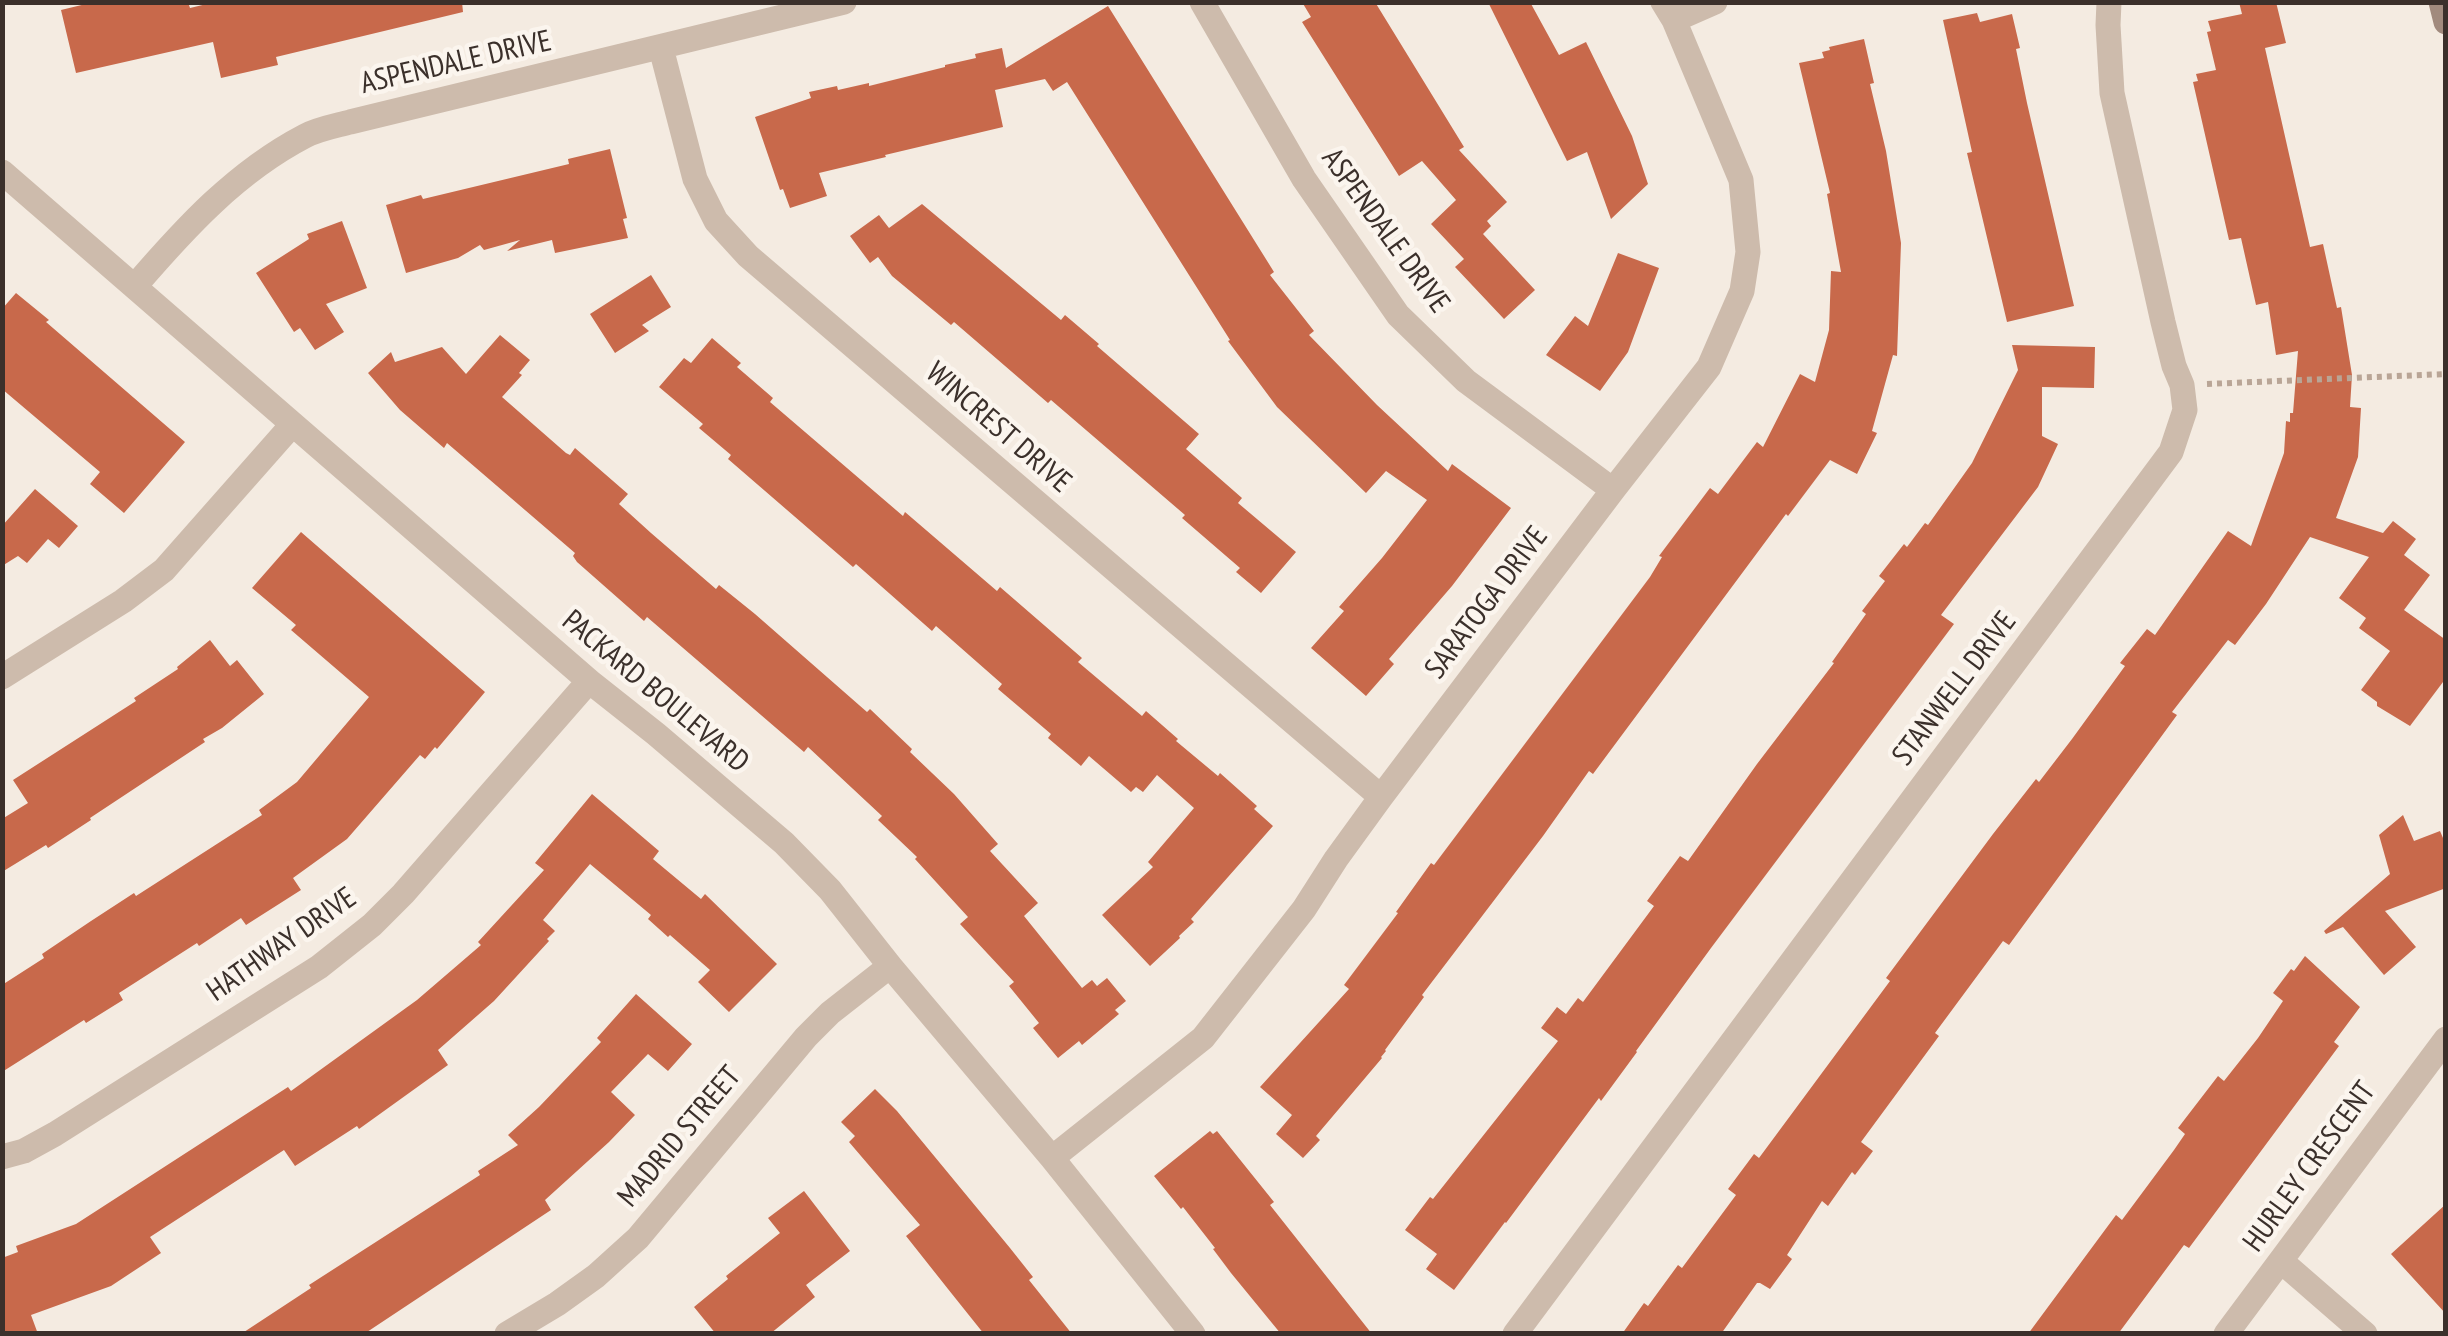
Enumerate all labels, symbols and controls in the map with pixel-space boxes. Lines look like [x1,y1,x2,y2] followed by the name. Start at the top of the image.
[357,24,555,102] street label: ASPENDALE DRIVE
[1313,142,1457,320] street label: ASPENDALE DRIVE
[918,355,1078,501] street label: WINCREST DRIVE
[1418,520,1556,686] street label: SARATOGA DRIVE
[554,603,756,781] street label: PACKARD BOULEVARD
[1886,605,2024,773] street label: STANWELL DRIVE
[200,880,364,1010] street label: HATHWAY DRIVE
[611,1059,749,1215] street label: MADRID STREET
[2236,1075,2384,1259] street label: HURLEY CRESCENT

